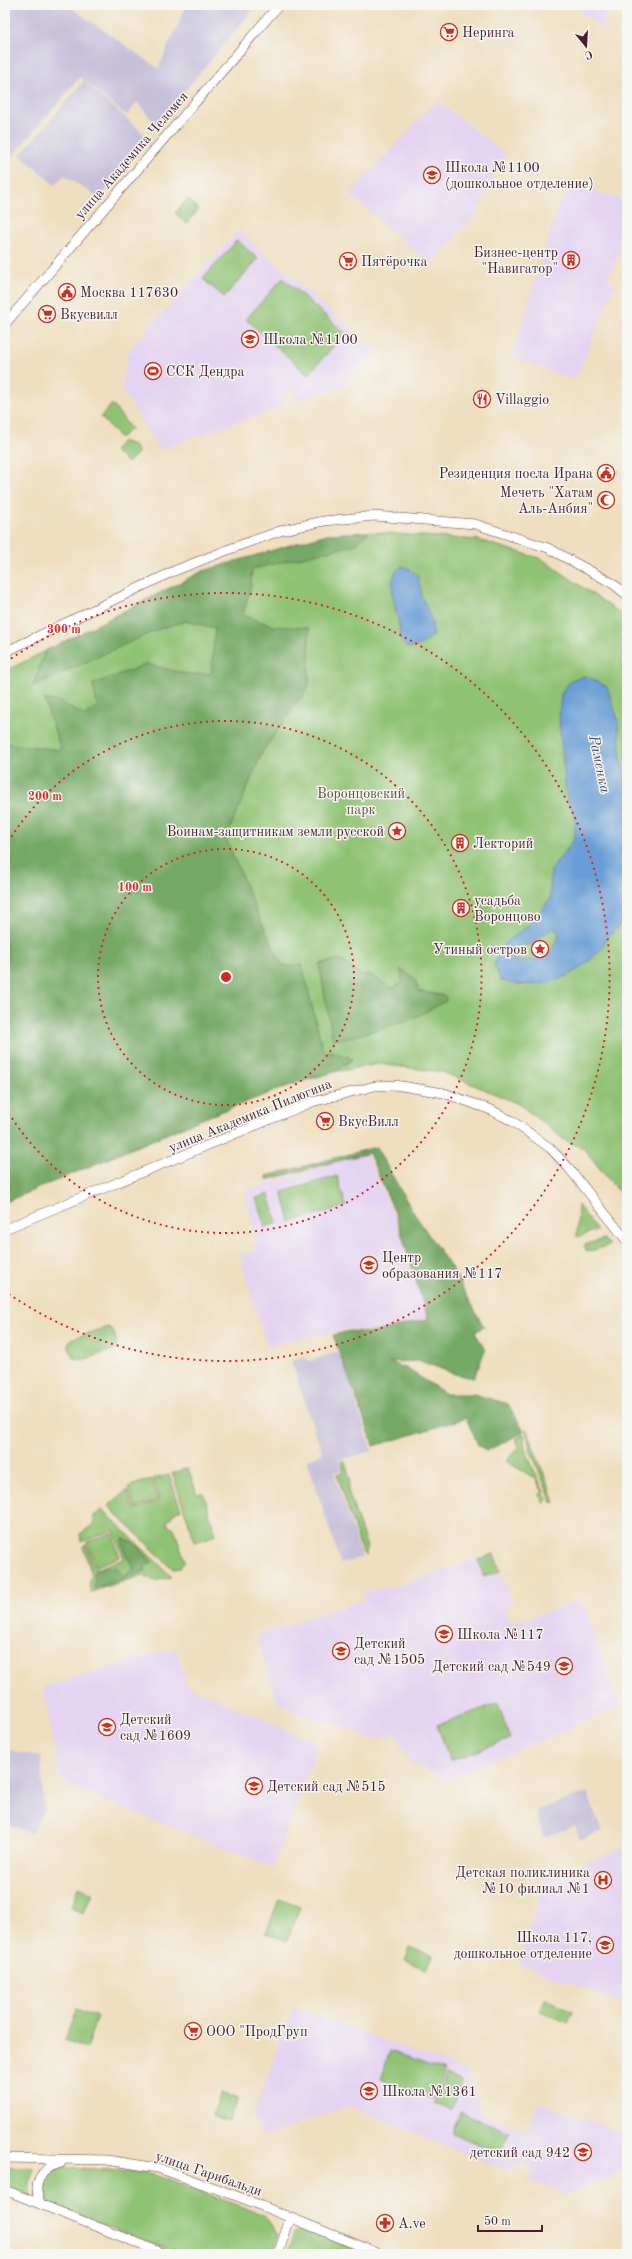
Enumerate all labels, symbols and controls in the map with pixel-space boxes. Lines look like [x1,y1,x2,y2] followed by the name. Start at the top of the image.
[439,22,459,42] supermarket icon: Неринга
[462,26,515,40] place label: Неринга
[566,26,606,66] north arrow
[583,48,594,60] text: С
[73,89,191,222] street label: улица Академика Челомея
[445,161,594,191] place label: Школа №1100 (дошкольное отделение)
[422,165,442,185] school or university icon: Школа №1100 (дошкольное отделение)
[473,246,558,276] place label: Бизнеc-центр "Навигатор"
[561,250,581,270] building icon: Бизнеc-центр "Навигатор"
[338,251,358,271] supermarket icon: Пятёрочка
[361,255,428,269] place label: Пятёрочка
[57,282,77,302] public building icon: Москва 117630
[80,286,178,300] place label: Москва 117630
[37,304,57,324] supermarket icon: Вкусвилл
[60,308,118,322] place label: Вкусвилл
[240,329,260,349] school or university icon: Школа №1100
[263,333,358,347] place label: Школа №1100
[143,361,163,381] sports icon: ССК Дендра
[166,365,244,379] place label: ССК Дендра
[472,389,492,409] restaurant icon: Villaggio
[495,393,549,407] place label: Villaggio
[596,463,616,483] public building icon: Резиденция посла Ирана
[439,467,593,481] place label: Резиденция посла Ирана
[500,486,593,516] place label: Мечеть "Хатам Аль-Анбия"
[596,490,616,510] mosque icon: Мечеть "Хатам Аль-Анбия"
[47,624,81,636] text: 300 m
[585,733,612,795] water label: Раменка
[317,787,405,817] park label: Воронцовский парк
[28,791,62,803] text: 200 m
[387,821,407,841] place icon: Воинам-защитникам земли русской
[167,825,384,839] place label: Воинам-защитникам земли русской
[450,833,470,853] building icon: Лекторий
[473,837,533,851] place label: Лекторий
[118,882,152,894] text: 100 m
[474,894,541,924] place label: усадьба Воронцово
[451,898,471,918] building icon: усадьба Воронцово
[530,939,550,959] place icon: Утиный остров
[433,943,527,957] place label: Утиный остров
[219,970,233,984] centre of rings
[167,1077,334,1155] street label: улица Академика Пилюгина
[315,1111,335,1131] supermarket icon: ВкусВилл
[338,1115,399,1129] place label: ВкусВилл
[382,1251,502,1281] place label: Центр образования №117
[359,1255,379,1275] school or university icon: Центр образования №117
[434,1624,454,1644] school or university icon: Школа №117
[457,1628,544,1642] place label: Школа №117
[354,1637,425,1667] place label: Детский сад №1505
[331,1641,351,1661] school or university icon: Детский сад №1505
[554,1656,574,1676] school or university icon: Детский сад №549
[432,1660,551,1674] place label: Детский сад №549
[120,1713,191,1743] place label: Детский сад №1609
[97,1717,117,1737] school or university icon: Детский сад №1609
[244,1776,264,1796] school or university icon: Детский сад №515
[267,1780,386,1794] place label: Детский сад №515
[455,1866,590,1897] place label: Детская поликлиника №10 филиал №1
[593,1870,613,1890] hospital icon: Детская поликлиника №10 филиал №1
[454,1931,592,1961] place label: Школа 117, дошкольное отделение
[595,1935,615,1955] school or university icon: Школа 117, дошкольное отделение
[183,2021,203,2041] supermarket icon: ООО "ПродГруп
[206,2025,308,2039] place label: ООО "ПродГруп
[359,2081,379,2101] school or university icon: Школа №1361
[382,2085,477,2099] place label: Школа №1361
[573,2142,593,2162] school or university icon: детский сад 942
[470,2146,570,2160] place label: детский сад 942
[154,2149,264,2199] street label: улица Гарибальди
[478,2207,542,2233] scale bar
[375,2213,395,2233] pharmacy icon: A.ve
[484,2215,511,2228] text: 50 m
[398,2217,426,2231] place label: A.ve

